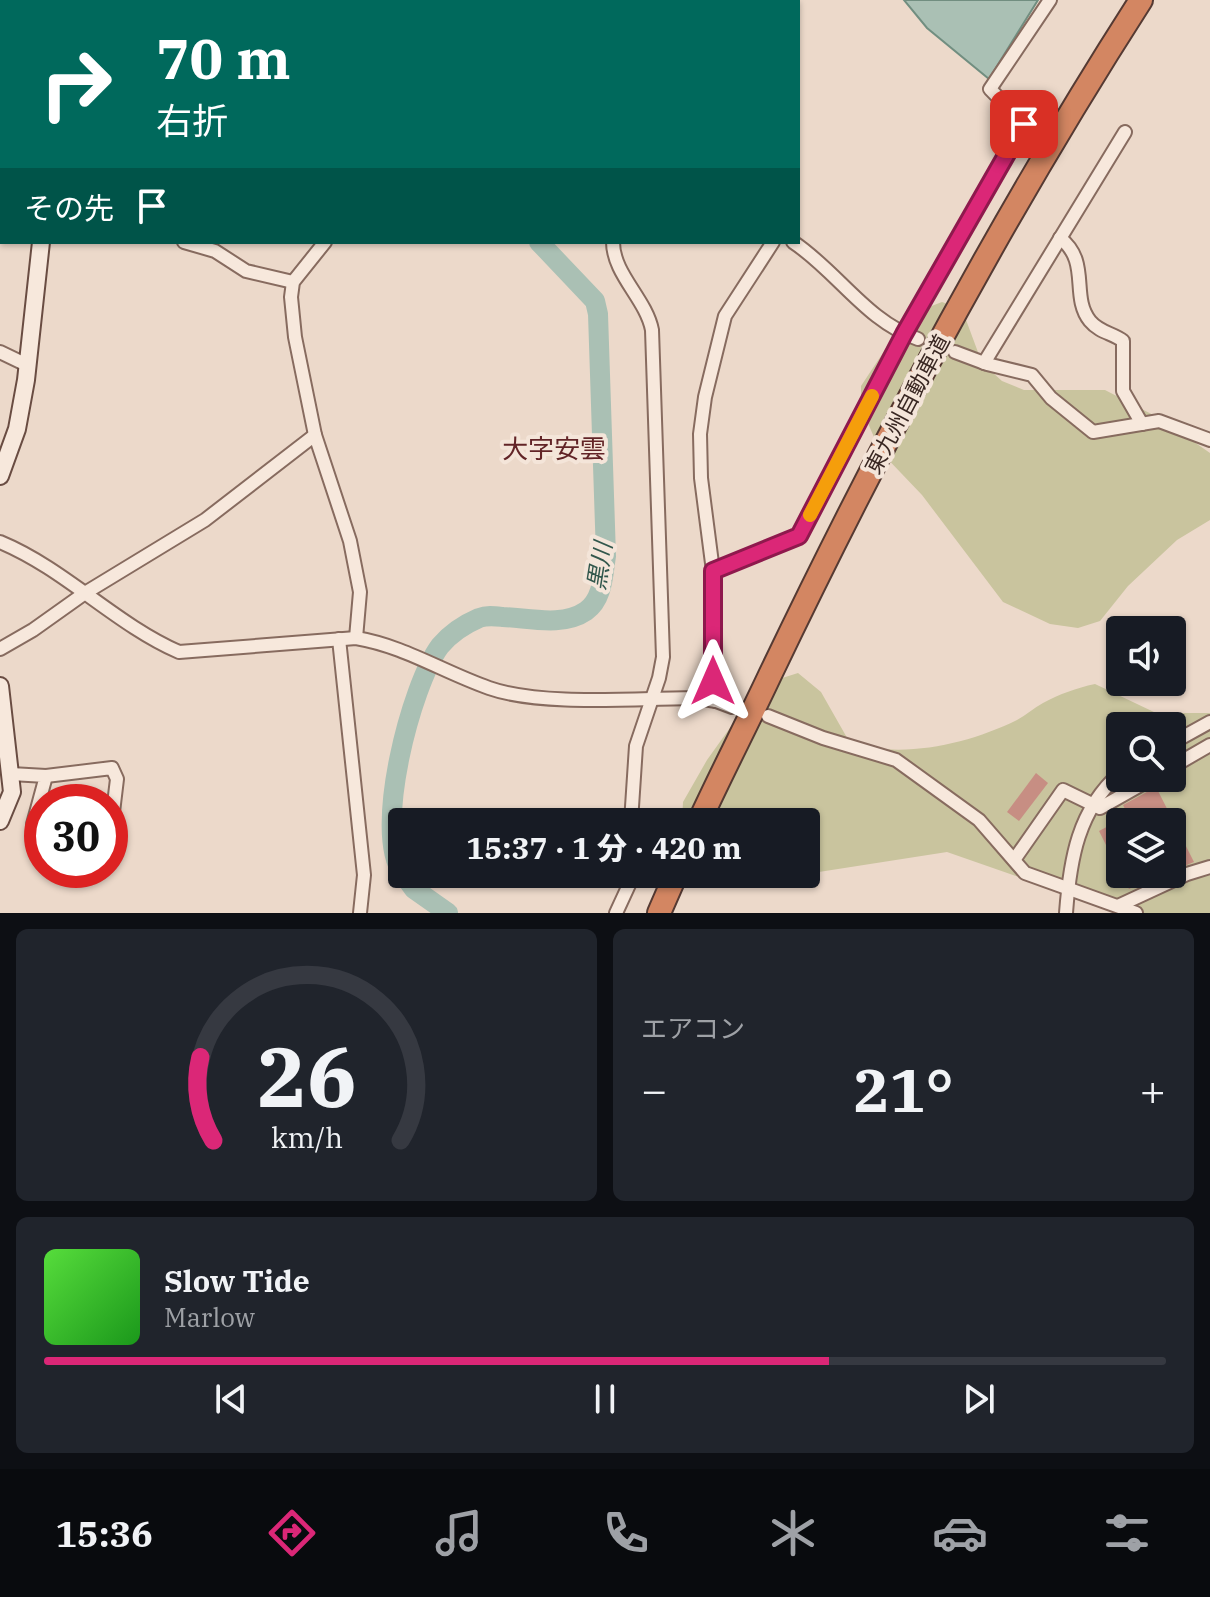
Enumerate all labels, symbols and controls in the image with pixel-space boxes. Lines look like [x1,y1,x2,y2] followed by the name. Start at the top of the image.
[156,22,291,94] text: 70 m
[24,32,128,136] icon: right
[990,90,1058,158] pin
[156,97,228,144] text: 右折
[1002,102,1046,146] icon: arrive
[130,184,174,228] icon: arrive
[24,188,114,227] text: その先
[858,329,956,479] street label: 東九州自動車道
[502,431,606,465] district label: 大字安雲
[579,537,619,592] water label: 黒川
[1106,616,1186,888] map controls
[1106,616,1186,696] button: sound
[671,639,755,723] position arrow
[1106,712,1186,792] button: search
[24,784,128,888] speed limit sign: 30
[1106,808,1186,888] button: layers
[466,828,742,867] text: 15:37 · 1 分 · 420 m
[641,1011,745,1045] text: エアコン
[257,1022,356,1130] text: 26
[853,1050,954,1129] text: 21°
[641,1061,667,1118] text: −
[1140,1061,1166,1118] text: +
[270,1119,343,1156] text: km/h
[164,1261,310,1300] text: Slow Tide
[164,1300,255,1334] text: Marlow
[209,1377,253,1421] icon: previous
[583,1377,627,1421] icon: pause
[957,1377,1001,1421] icon: next
[264,1505,320,1561] icon: directions
[431,1505,487,1561] icon: music
[598,1505,654,1561] icon: phone
[765,1505,821,1561] icon: climate
[932,1505,988,1561] icon: car
[1099,1505,1155,1561] icon: filters
[55,1510,153,1557] text: 15:36

